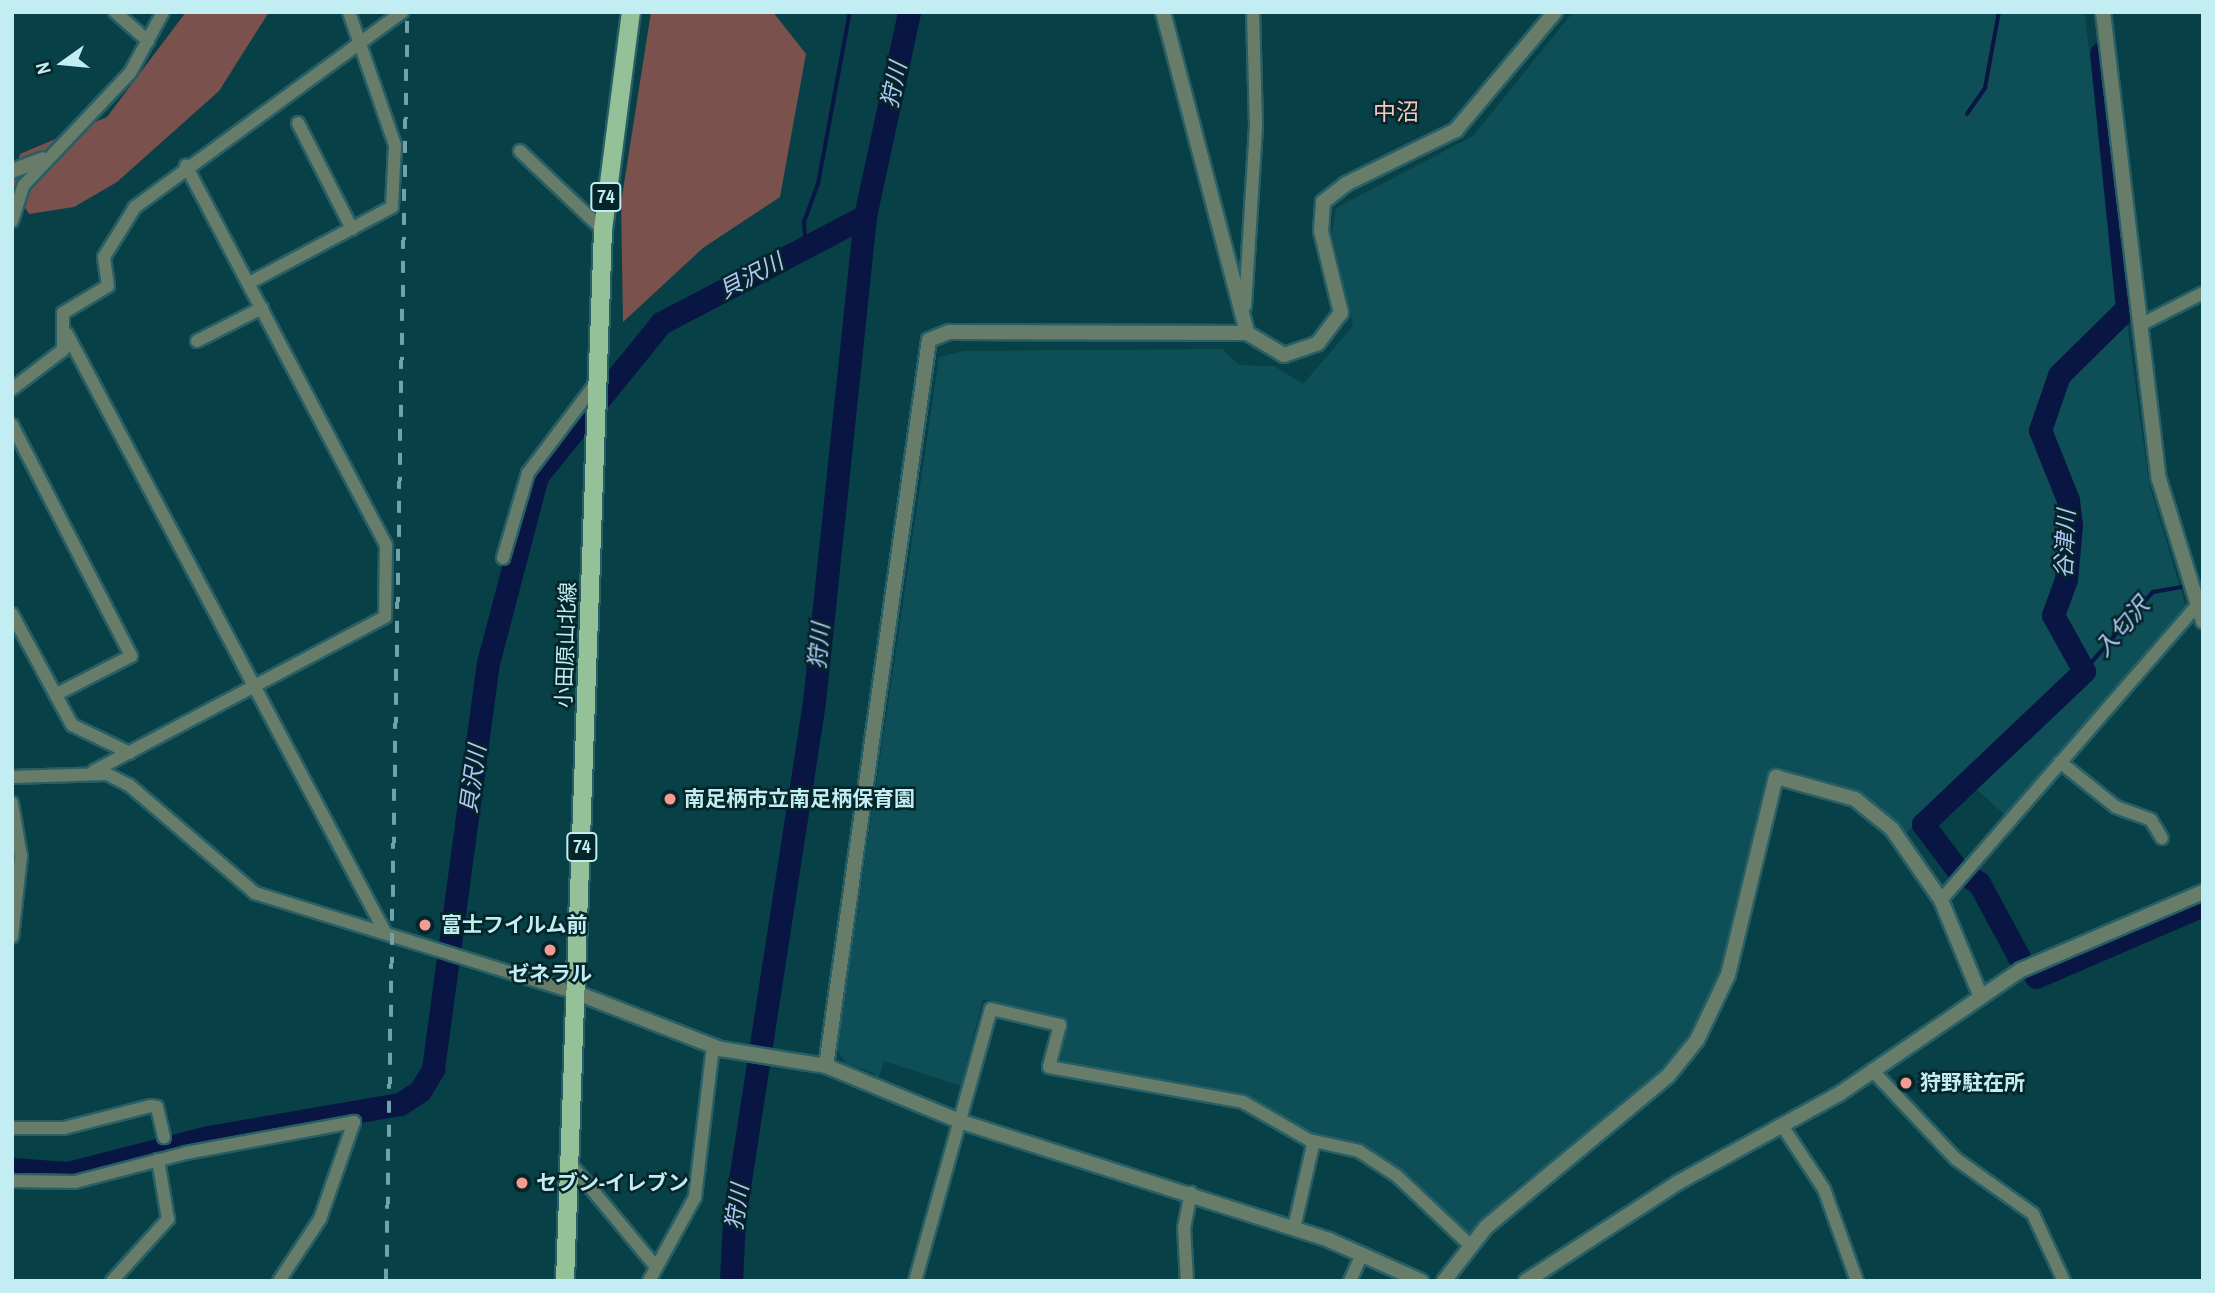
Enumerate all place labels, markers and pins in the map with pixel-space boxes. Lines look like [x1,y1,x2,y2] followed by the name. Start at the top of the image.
[684,786,915,812] place label: 南足柄市立南足柄保育園
[662,791,678,807] marker: 南足柄市立南足柄保育園
[441,912,588,938] place label: 富士フイルム前
[415,915,435,935] marker: 富士フイルム前
[542,942,558,958] marker: ゼネラル
[508,961,592,987] place label: ゼネラル
[1920,1070,2025,1096] place label: 狩野駐在所
[1898,1075,1914,1091] marker: 狩野駐在所
[536,1170,689,1196] place label: セブン-イレブン
[514,1175,530,1191] marker: セブン-イレブン

